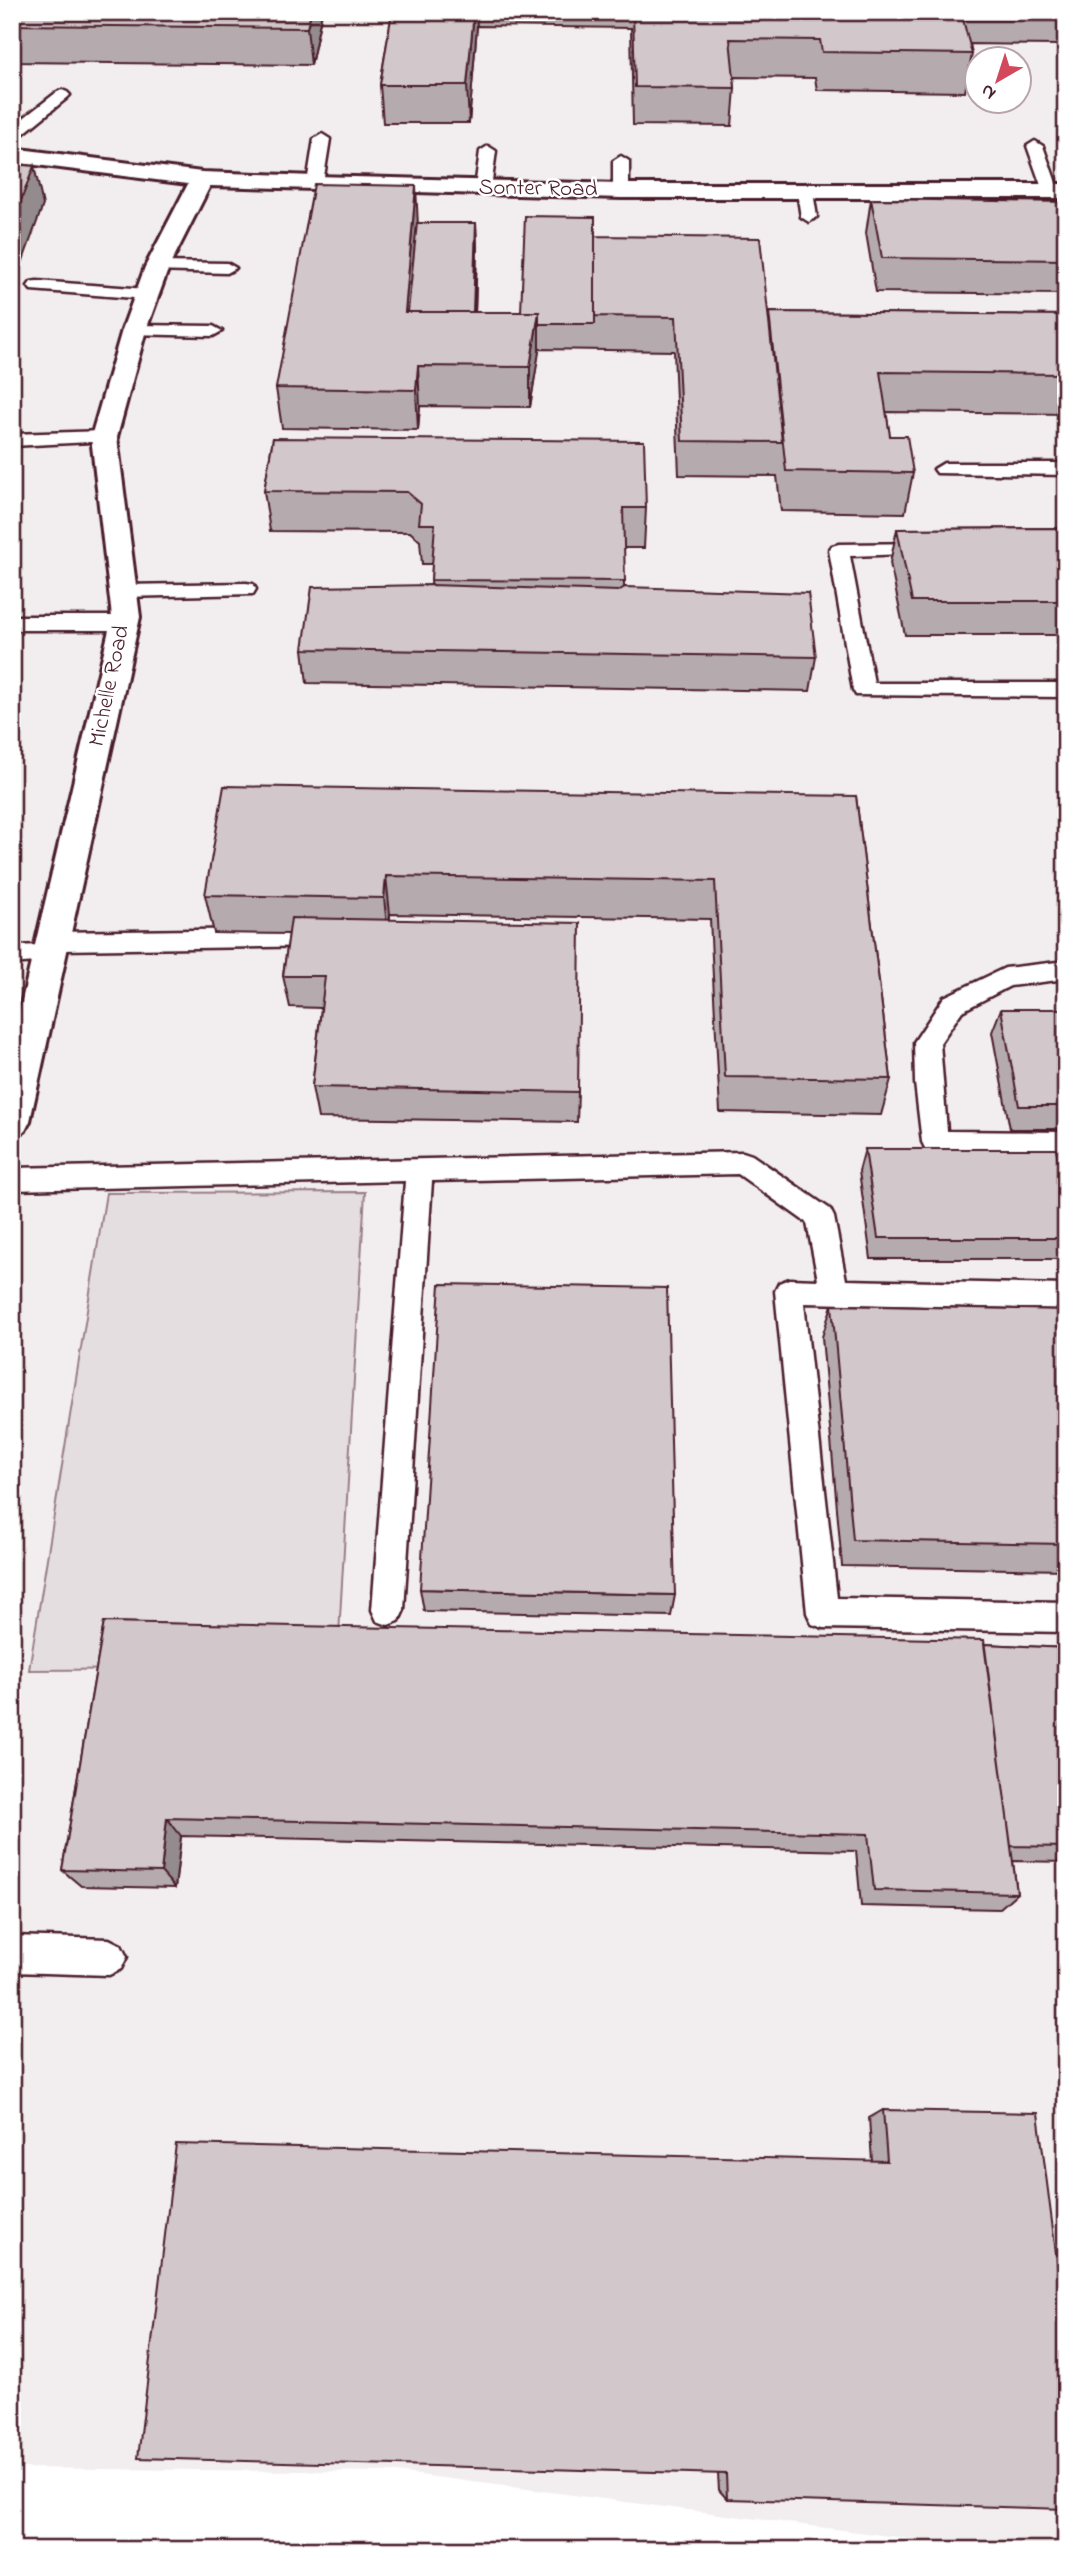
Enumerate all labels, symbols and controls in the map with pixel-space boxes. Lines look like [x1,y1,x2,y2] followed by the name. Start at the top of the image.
[962,46,1032,116] north arrow
[975,77,1002,106] text: N
[478,171,598,207] street label: Sonter Road
[81,622,139,750] street label: Michelle Road

